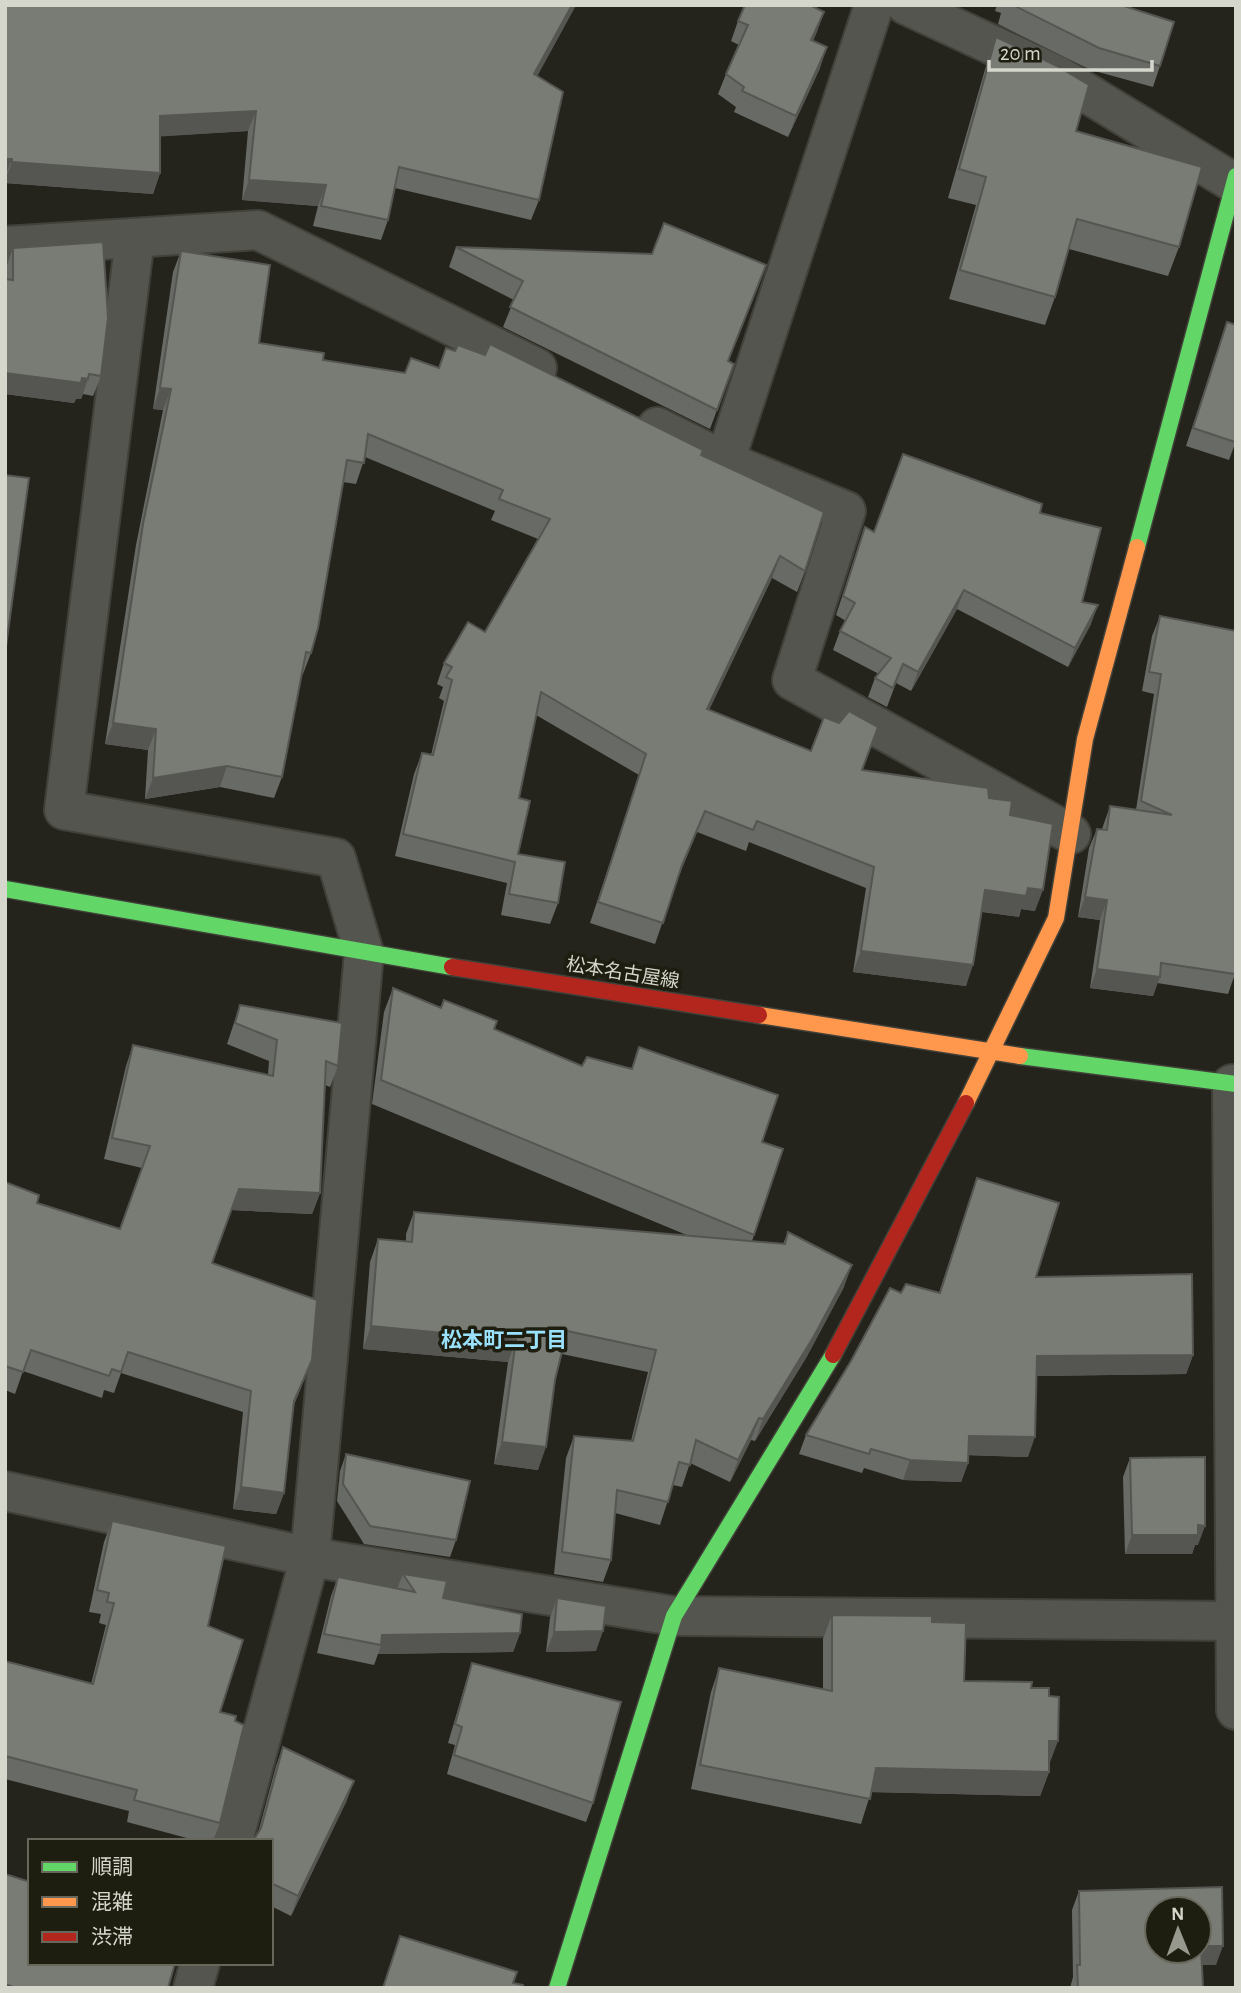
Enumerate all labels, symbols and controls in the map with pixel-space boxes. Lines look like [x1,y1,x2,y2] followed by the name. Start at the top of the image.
[989,28,1152,72] scale bar
[1000,43,1041,64] text: 20 m
[565,953,681,992] street label: 松本名古屋線
[441,1329,567,1351] district label: 松本町二丁目
[28,1839,273,1965] legend
[91,1856,133,1878] text: 順調
[91,1891,133,1913] text: 混雑
[1143,1895,1213,1965] north arrow
[1171,1905,1185,1924] text: N
[91,1926,133,1948] text: 渋滞

